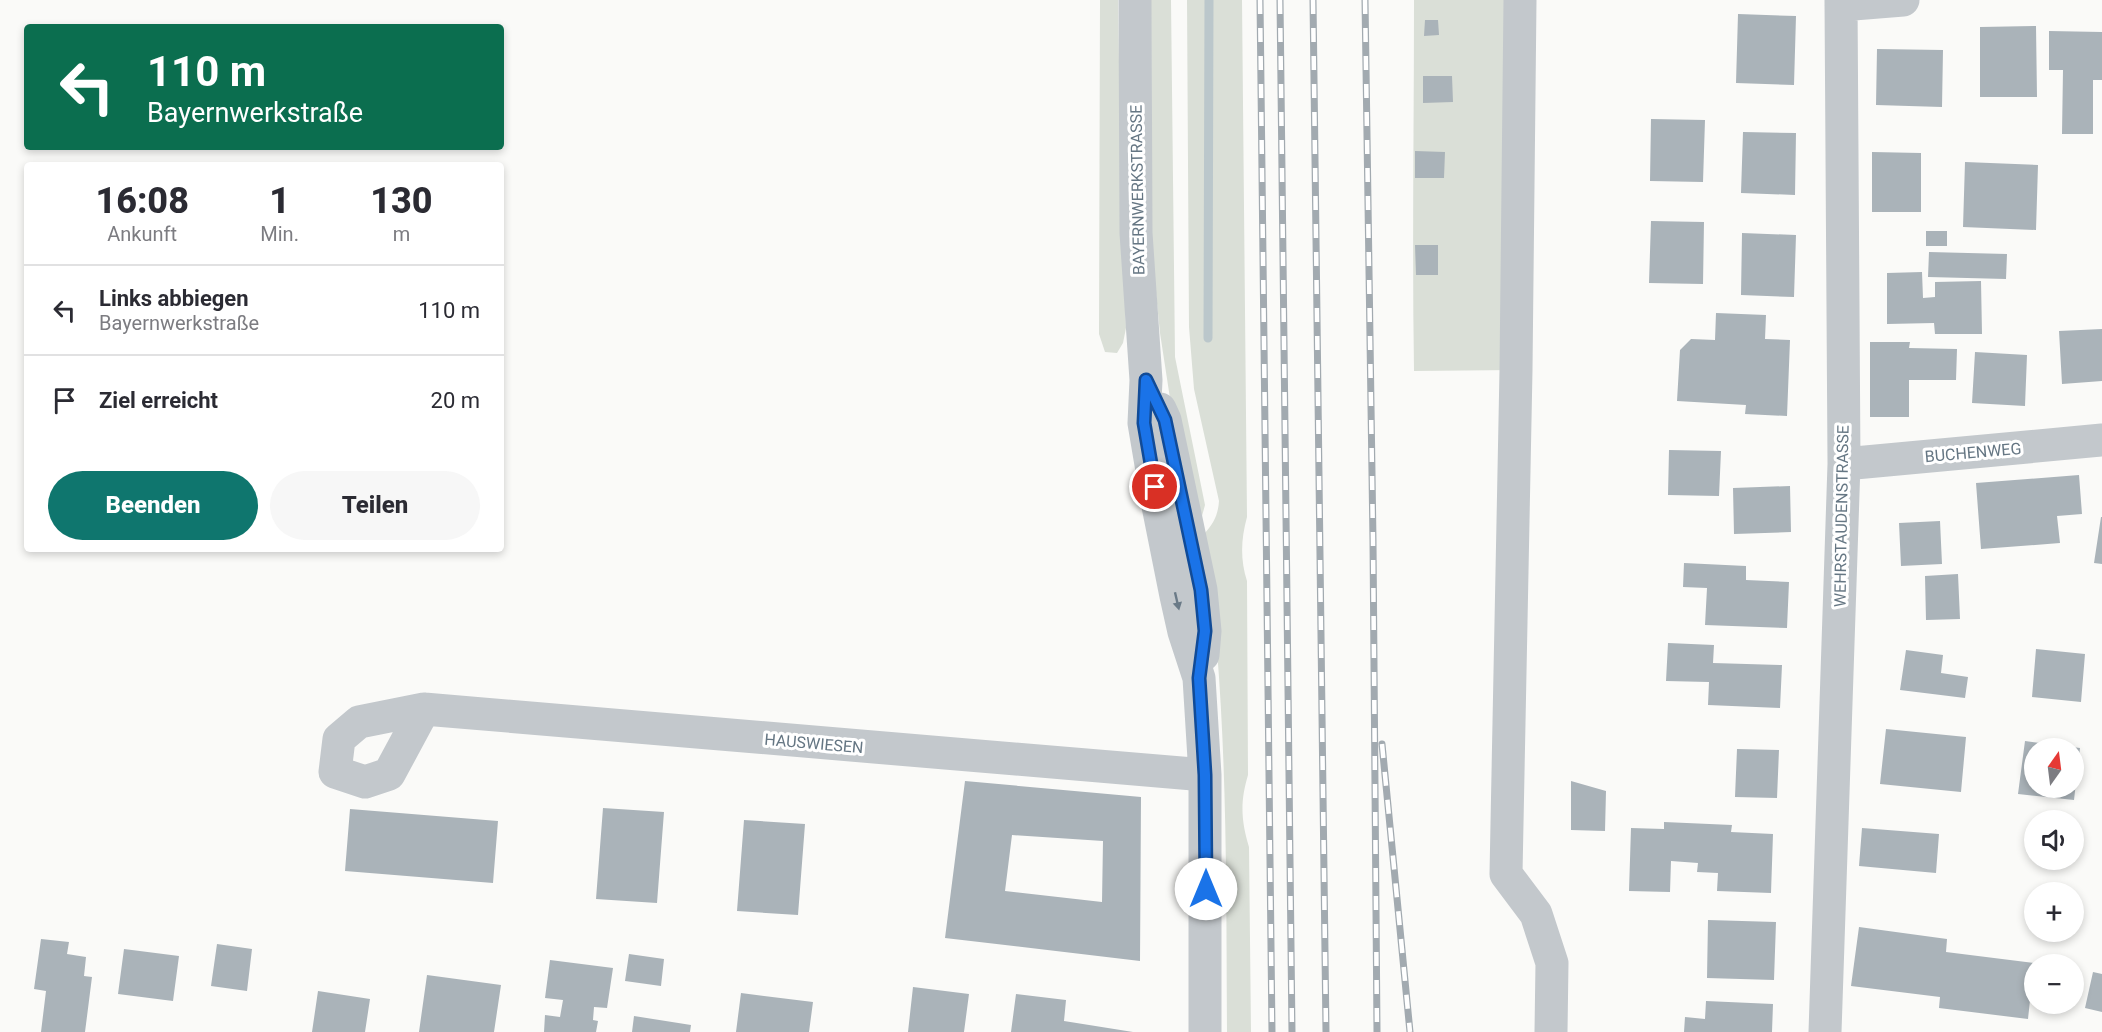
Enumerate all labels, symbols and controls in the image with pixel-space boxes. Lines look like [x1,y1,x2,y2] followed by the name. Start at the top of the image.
[147,47,266,96] text: 110 m
[48,48,126,126] icon: left
[147,97,363,129] text: Bayernwerkstraße
[1127,105,1148,275] street label: BAYERNWERKSTRASSE
[95,180,189,222] text: 16:08
[269,180,290,222] text: 1
[370,180,433,222] text: 130
[107,222,177,246] text: Ankunft
[260,222,299,246] text: Min.
[393,222,410,246] text: m
[99,286,249,311] text: Links abbiegen
[48,294,81,327] icon: left
[418,298,480,323] text: 110 m
[99,311,259,335] text: Bayernwerkstraße
[48,384,81,417] icon: arrive
[99,388,218,413] text: Ziel erreicht
[431,388,480,413] text: 20 m
[1830,425,1853,607] street label: WEHRSTAUDENSTRASSE
[1924,439,2022,466] street label: BUCHENWEG
[1129,461,1180,512] pin
[1138,470,1171,503] icon: arrive
[48,471,258,540] button: Beenden
[270,471,480,540] button: Teilen
[1173,592,1182,611] one-way arrow
[764,730,864,757] street label: HAUSWIESEN
[2024,738,2084,798] north arrow
[2024,738,2084,1014] map controls
[2024,810,2084,870] button: sound
[1174,857,1238,921] position arrow
[2024,882,2084,942] button: +
[2024,954,2084,1014] button: −

